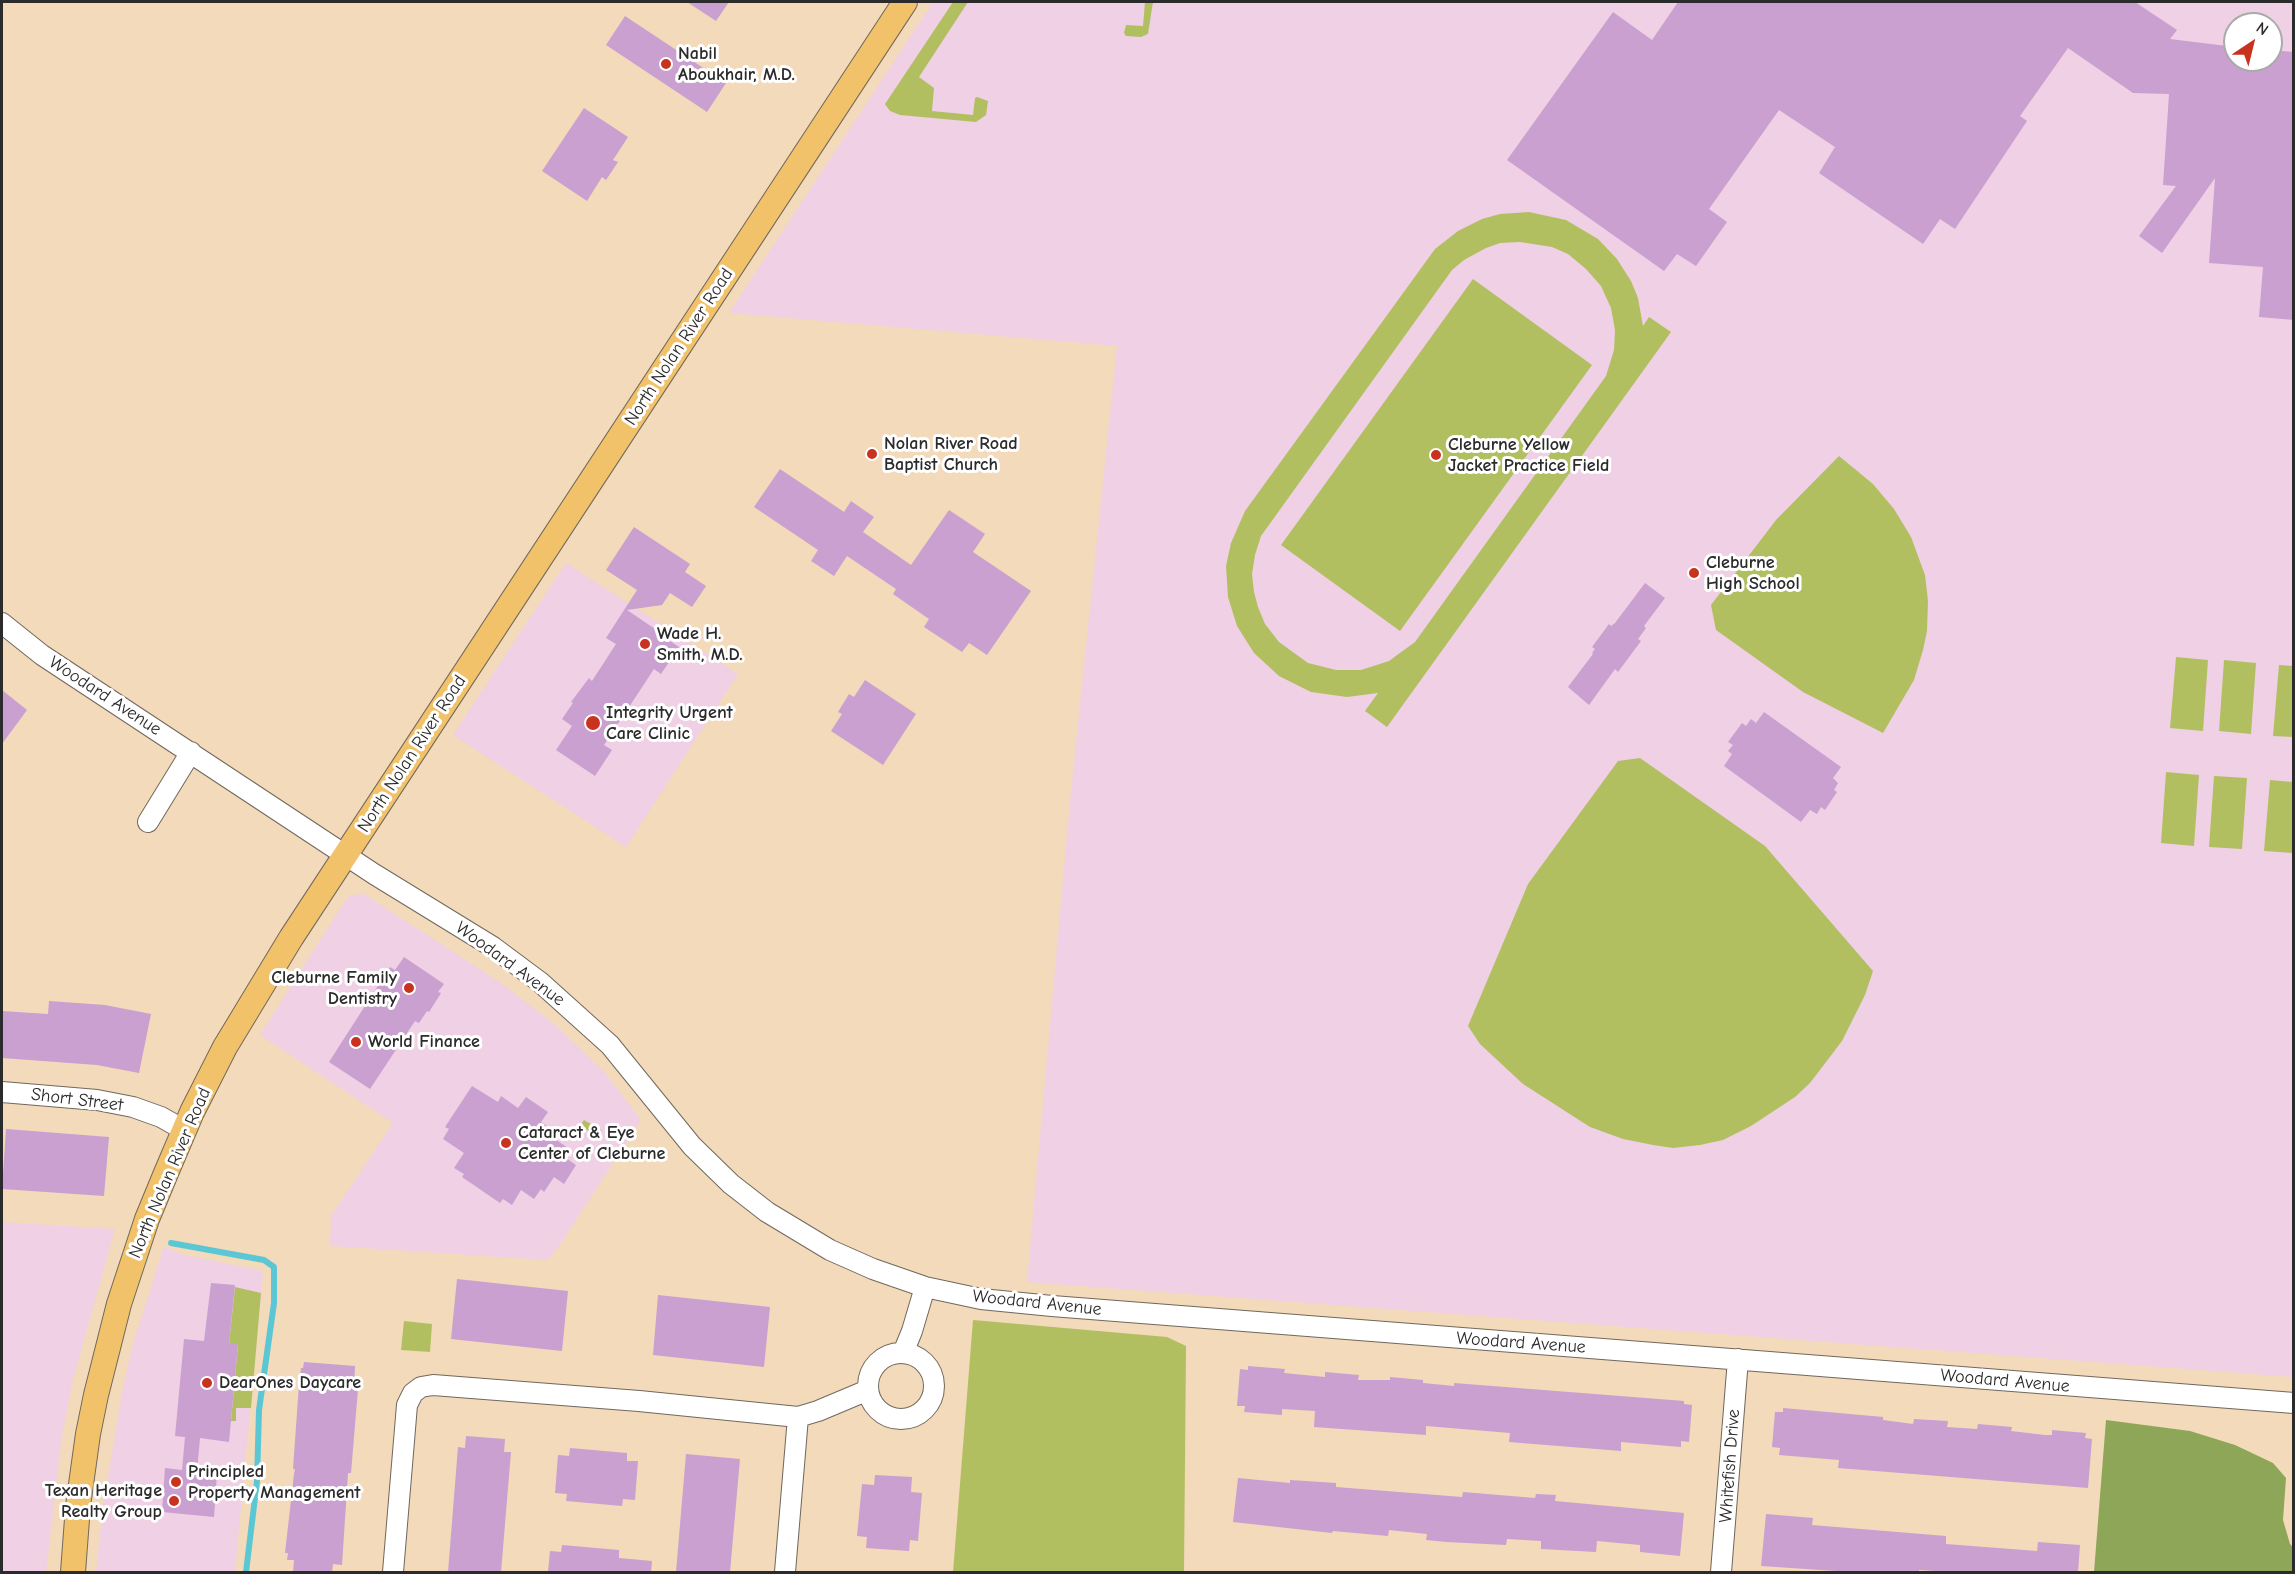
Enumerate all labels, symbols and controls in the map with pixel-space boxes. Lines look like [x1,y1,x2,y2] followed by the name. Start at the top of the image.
[2223,12,2283,72] north arrow
[2253,19,2272,39] text: N
[678,43,795,86] place label: Nabil Aboukhair, M.D.
[659,57,673,71] marker: Nabil Aboukhair, M.D.
[620,264,738,430] street label: North Nolan River Road
[884,433,1018,476] place label: Nolan River Road Baptist Church
[1448,434,1609,476] place label: Cleburne Yellow Jacket Practice Field
[865,447,879,461] marker: Nolan River Road Baptist Church
[1429,448,1443,462] marker: Cleburne Yellow Jacket Practice Field
[1706,552,1800,594] place label: Cleburne High School
[1687,566,1701,580] marker: Cleburne High School
[657,623,742,666] place label: Wade H. Smith, M.D.
[638,637,652,651] marker: Wade H. Smith, M.D.
[45,652,165,740] street label: Woodard Avenue
[353,671,471,837] street label: North Nolan River Road
[606,702,733,744] place label: Integrity Urgent Care Clinic
[584,714,602,732] marker: Integrity Urgent Care Clinic
[451,917,569,1011] street label: Woodard Avenue
[271,967,397,1010] place label: Cleburne Family Dentistry
[402,981,416,995] marker: Cleburne Family Dentistry
[368,1031,480,1053] place label: World Finance
[349,1035,363,1049] marker: World Finance
[30,1084,124,1116] street label: Short Street
[124,1085,216,1261] street label: North Nolan River Road
[518,1122,665,1164] place label: Cataract & Eye Center of Cleburne
[499,1136,513,1150] marker: Cataract & Eye Center of Cleburne
[971,1285,1103,1321] street label: Woodard Avenue
[1456,1328,1586,1358] street label: Woodard Avenue
[1939,1365,2071,1397] street label: Woodard Avenue
[219,1372,361,1394] place label: DearOnes Daycare
[200,1376,214,1390] marker: DearOnes Daycare
[1715,1408,1745,1524] street label: Whitefish Drive
[188,1461,360,1504] place label: Principled Property Management
[169,1475,183,1489] marker: Principled Property Management
[45,1480,162,1522] place label: Texan Heritage Realty Group
[167,1494,181,1508] marker: Texan Heritage Realty Group

